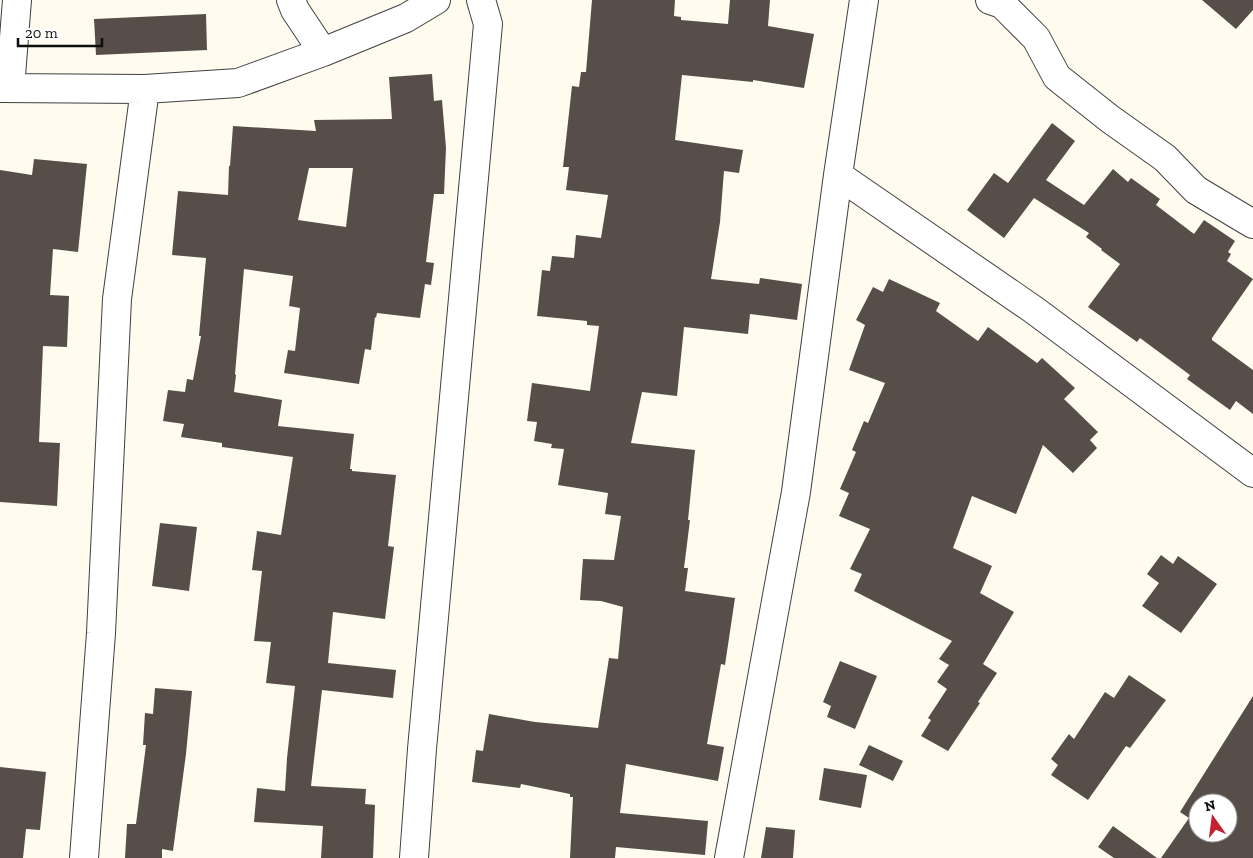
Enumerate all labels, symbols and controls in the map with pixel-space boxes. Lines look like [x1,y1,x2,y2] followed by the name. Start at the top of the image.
[18,15,101,47] scale bar
[25,24,58,42] text: 20 m
[1188,793,1238,843] north arrow
[1203,796,1218,815] text: N

